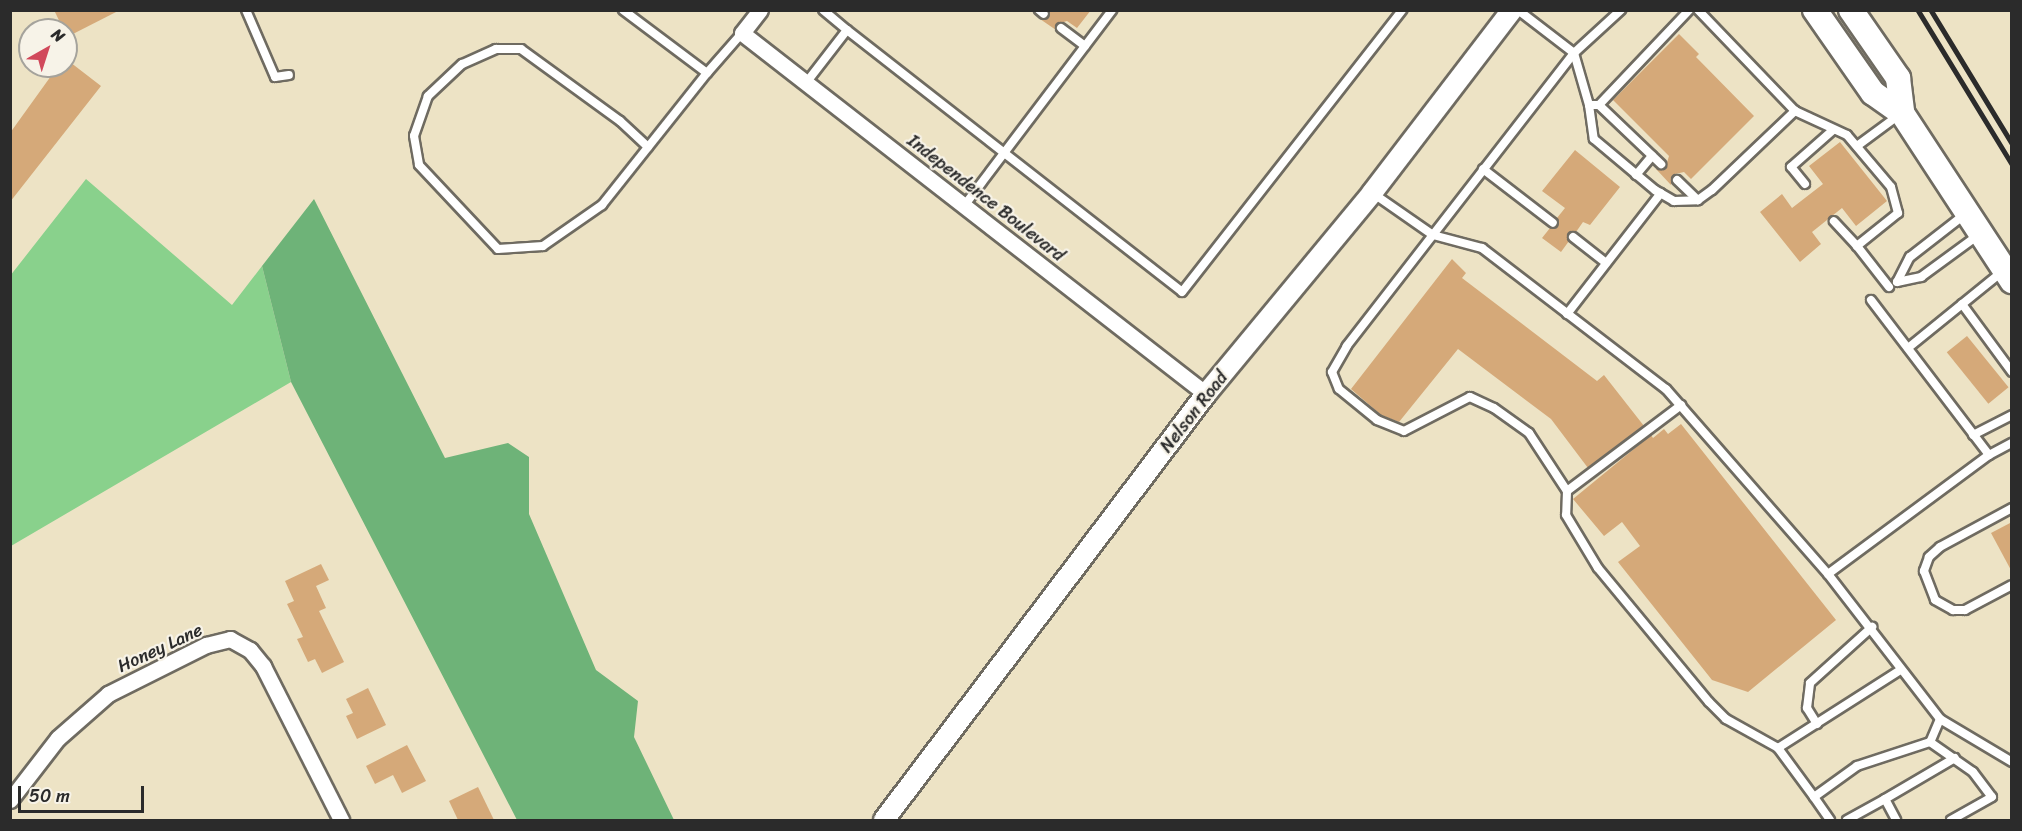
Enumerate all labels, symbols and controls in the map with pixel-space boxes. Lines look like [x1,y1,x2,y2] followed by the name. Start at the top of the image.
[18,18,78,78] north arrow
[45,20,72,50] text: N
[903,130,1069,266] street label: Independence Boulevard
[1156,367,1232,457] street label: Nelson Road
[114,619,206,677] street label: Honey Lane
[21,774,147,812] scale bar
[29,780,70,812] text: 50 m

